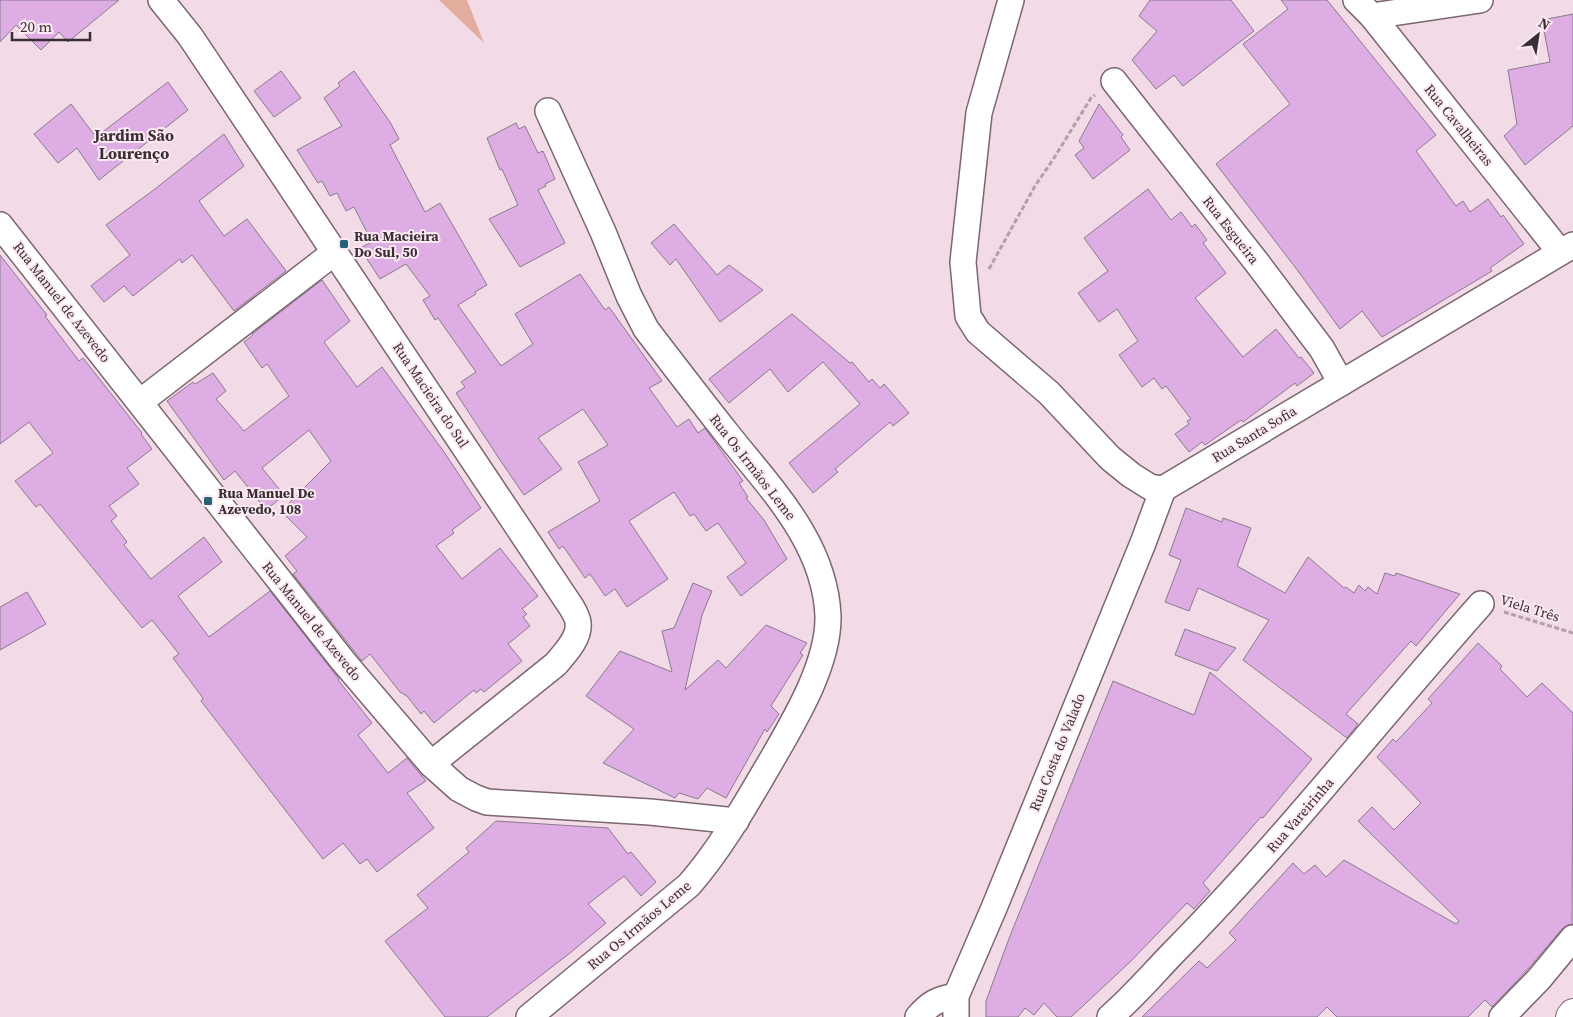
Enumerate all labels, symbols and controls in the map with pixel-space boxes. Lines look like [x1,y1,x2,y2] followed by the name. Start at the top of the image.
[12,10,90,42] scale bar
[1513,10,1563,60] north arrow
[1535,13,1554,35] text: N
[20,16,52,37] text: 20 m
[1420,80,1498,170] street label: Rua Cavalheiras
[93,124,174,164] district label: Jardim São Lourenço
[1198,192,1265,269] street label: Rua Esgueira
[354,226,439,262] place label: Rua Macieira Do Sul, 50
[8,237,116,367] street label: Rua Manuel de Azevedo
[338,238,350,250] marker: Rua Macieira Do Sul, 50
[388,338,474,452] street label: Rua Macieira do Sul
[1208,400,1301,467] street label: Rua Santa Sofia
[705,410,801,524] street label: Rua Os Irmãos Leme
[218,483,315,519] place label: Rua Manuel De Azevedo, 108
[202,495,214,507] marker: Rua Manuel De Azevedo, 108
[258,557,367,685] street label: Rua Manuel de Azevedo
[1498,589,1562,627] street label: Viela Três
[1024,690,1090,814] street label: Rua Costa do Valado
[1262,772,1339,857] street label: Rua Vareirinha
[583,876,695,974] street label: Rua Os Irmãos Leme

